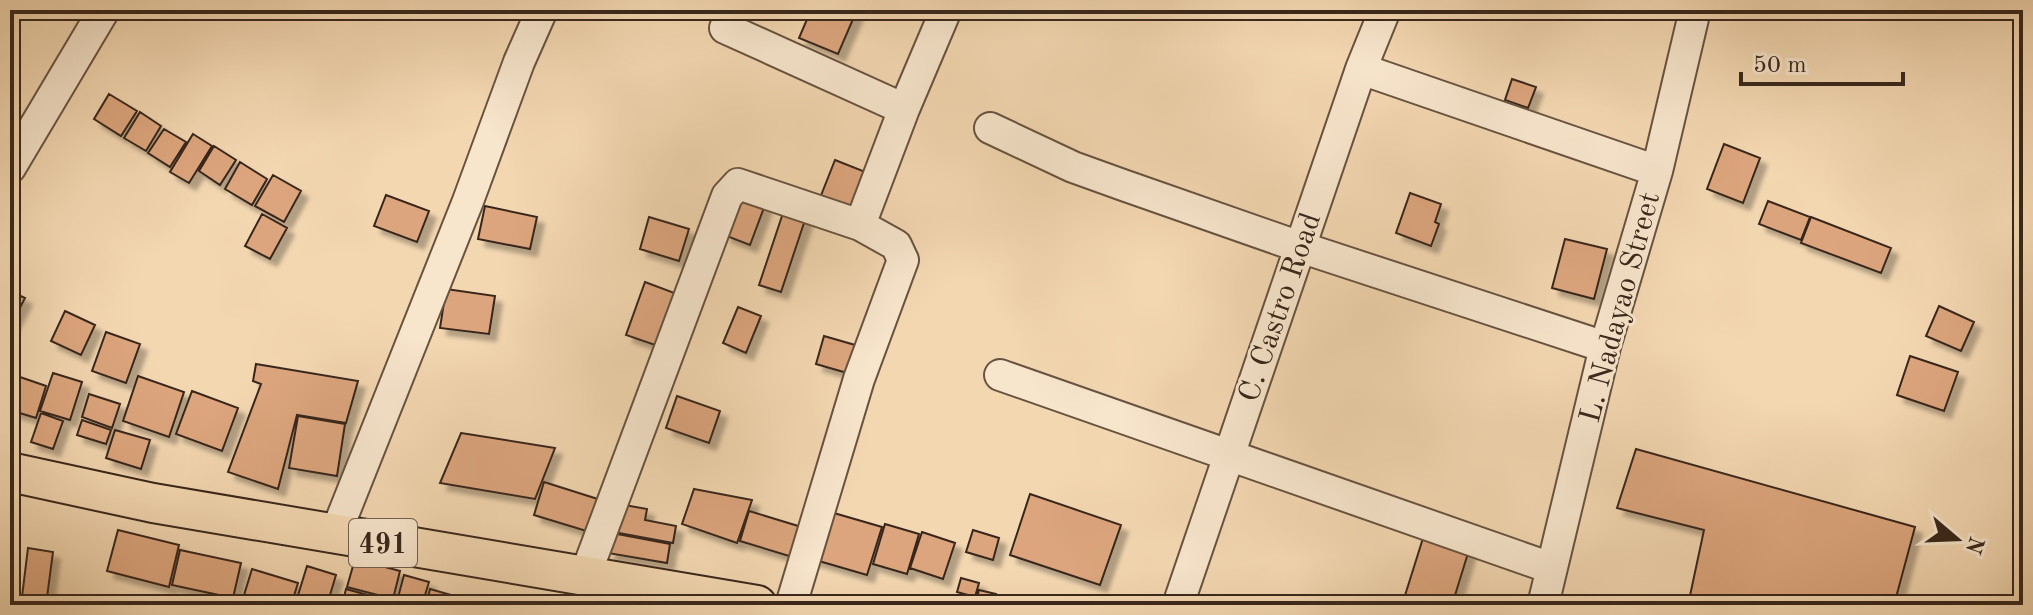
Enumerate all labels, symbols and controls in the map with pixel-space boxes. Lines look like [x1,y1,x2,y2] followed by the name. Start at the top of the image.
[1741,36,1903,86] scale bar
[1753,54,1807,78] text: 50 m
[1576,189,1666,426] street label: L. Nadayao Street
[1235,209,1327,406] street label: C. Castro Road
[1917,499,1997,579] north arrow
[349,519,417,567] road number: 491
[1961,533,1987,557] text: N

